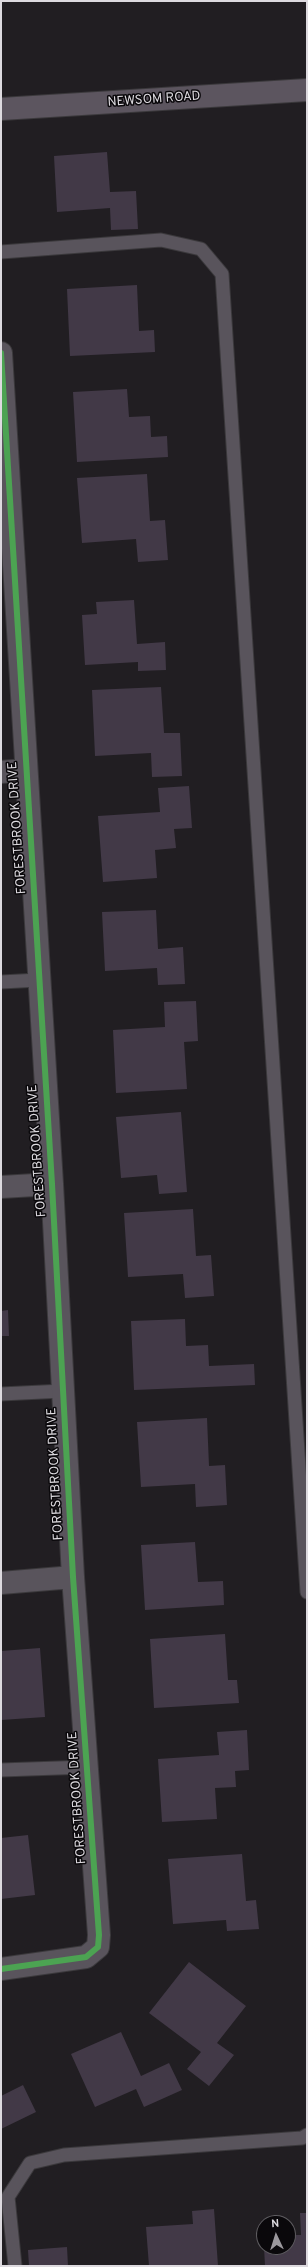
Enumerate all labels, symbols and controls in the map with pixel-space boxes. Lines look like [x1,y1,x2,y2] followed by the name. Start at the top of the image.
[107,89,201,111] street label: NEWSOM ROAD
[6,761,30,895] street label: FORESTBROOK DRIVE
[26,1084,50,1218] street label: FORESTBROOK DRIVE
[45,1407,67,1541] street label: FORESTBROOK DRIVE
[66,1731,90,1865] street label: FORESTBROOK DRIVE
[256,2215,296,2255] north arrow
[271,2217,280,2231] text: N

